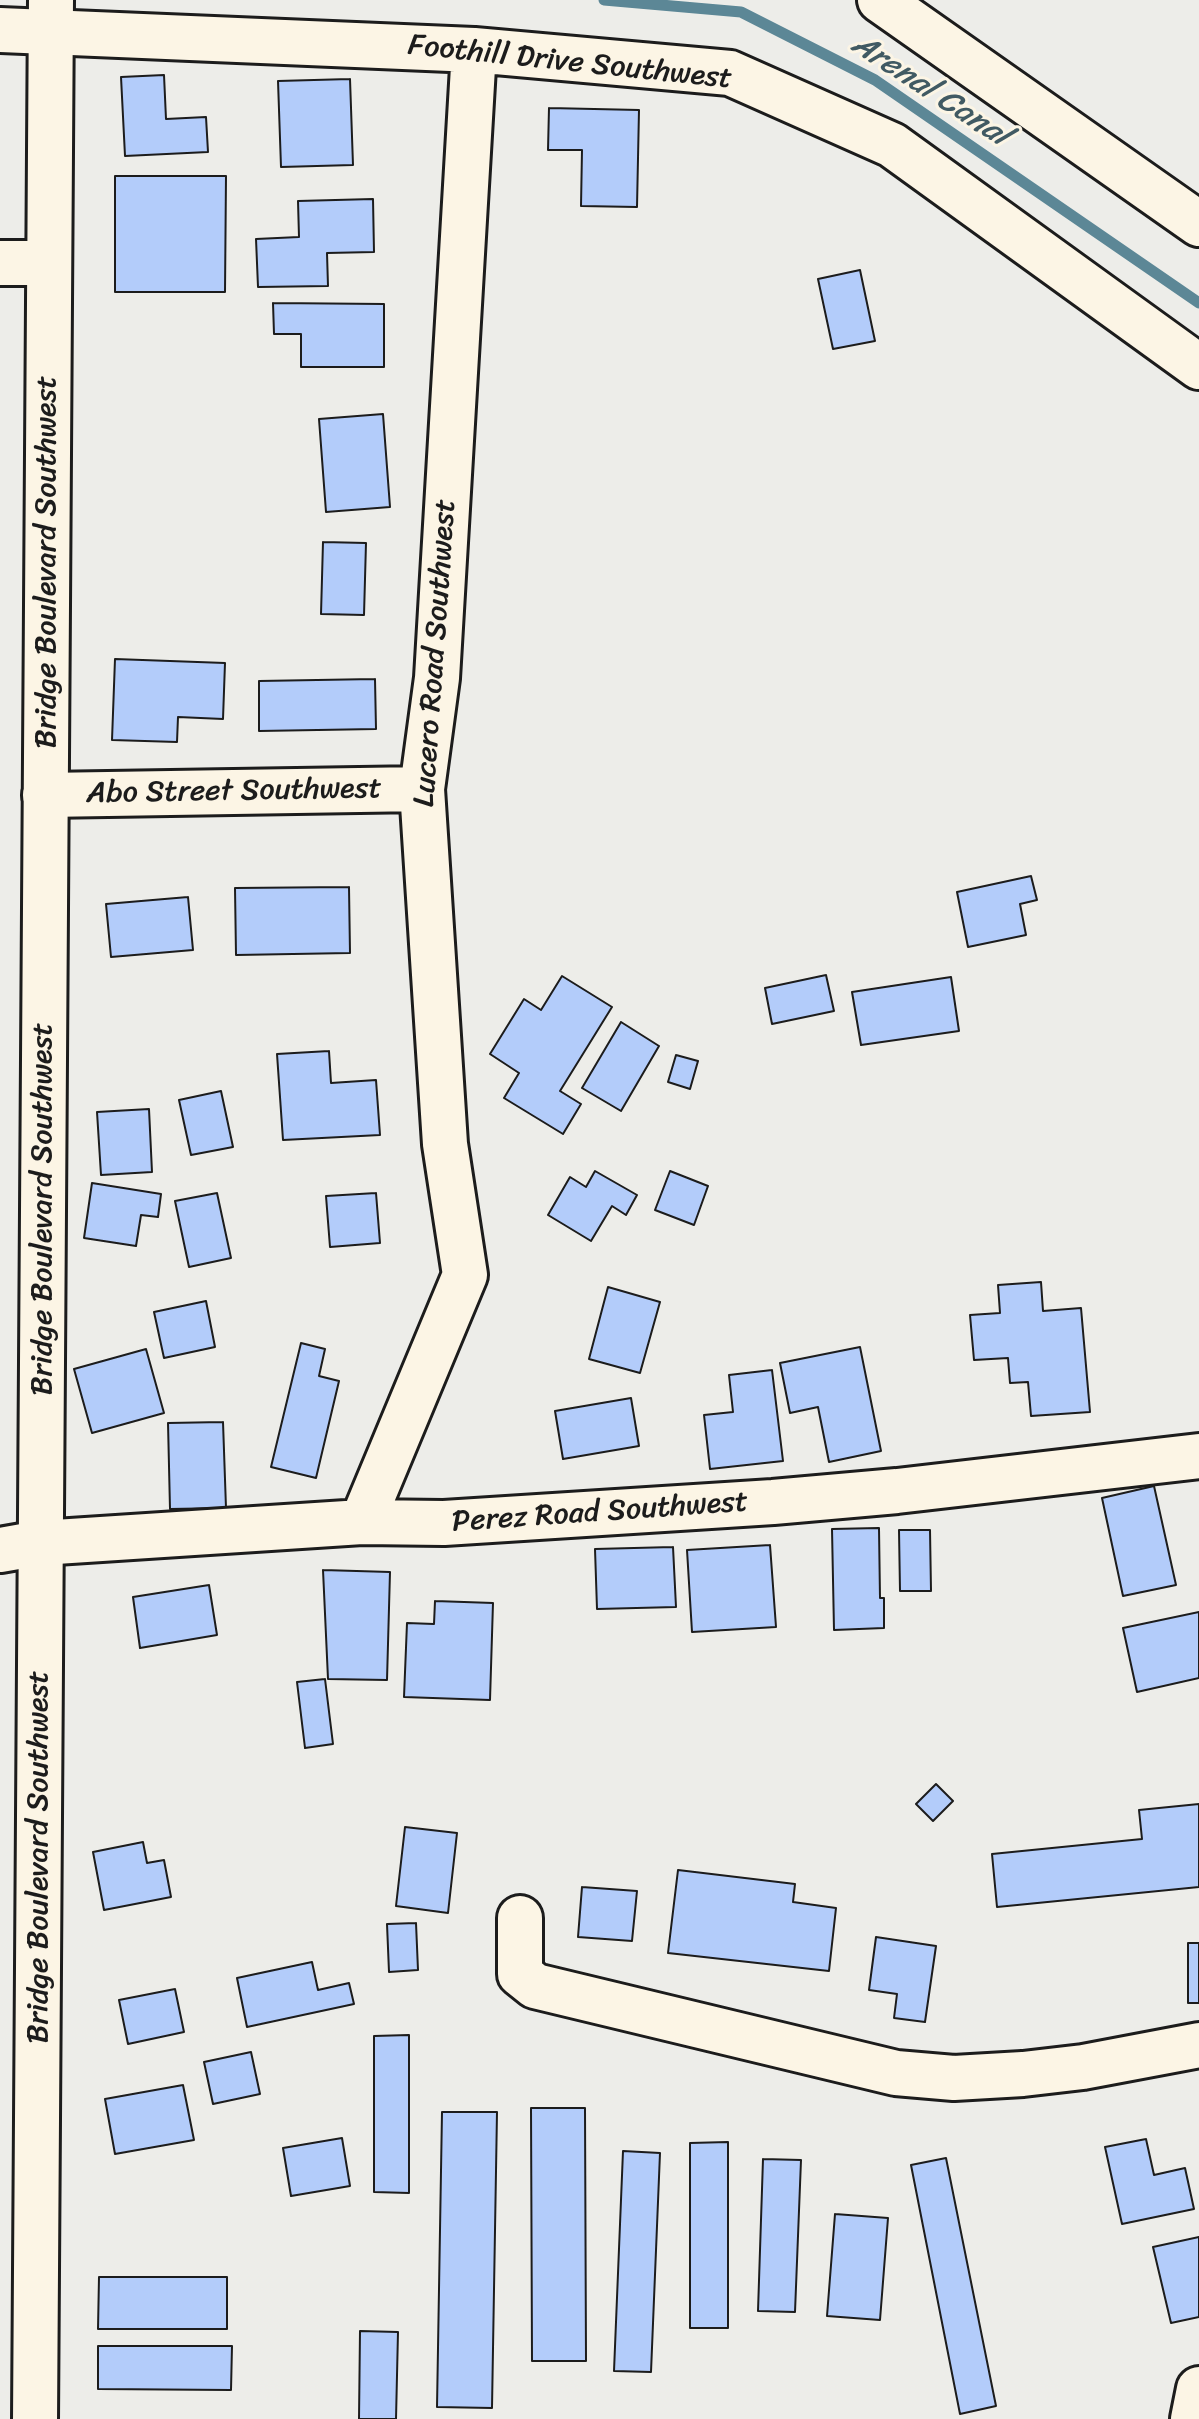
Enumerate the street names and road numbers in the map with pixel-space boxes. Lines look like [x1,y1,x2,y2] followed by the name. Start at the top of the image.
[406,28,734,98] street label: Foothill Drive Southwest
[29,376,65,748] street label: Bridge Boulevard Southwest
[407,498,465,808] street label: Lucero Road Southwest
[86,771,382,813] street label: Abo Street Southwest
[25,1023,61,1395] street label: Bridge Boulevard Southwest
[451,1485,749,1541] street label: Perez Road Southwest
[21,1671,57,2043] street label: Bridge Boulevard Southwest

